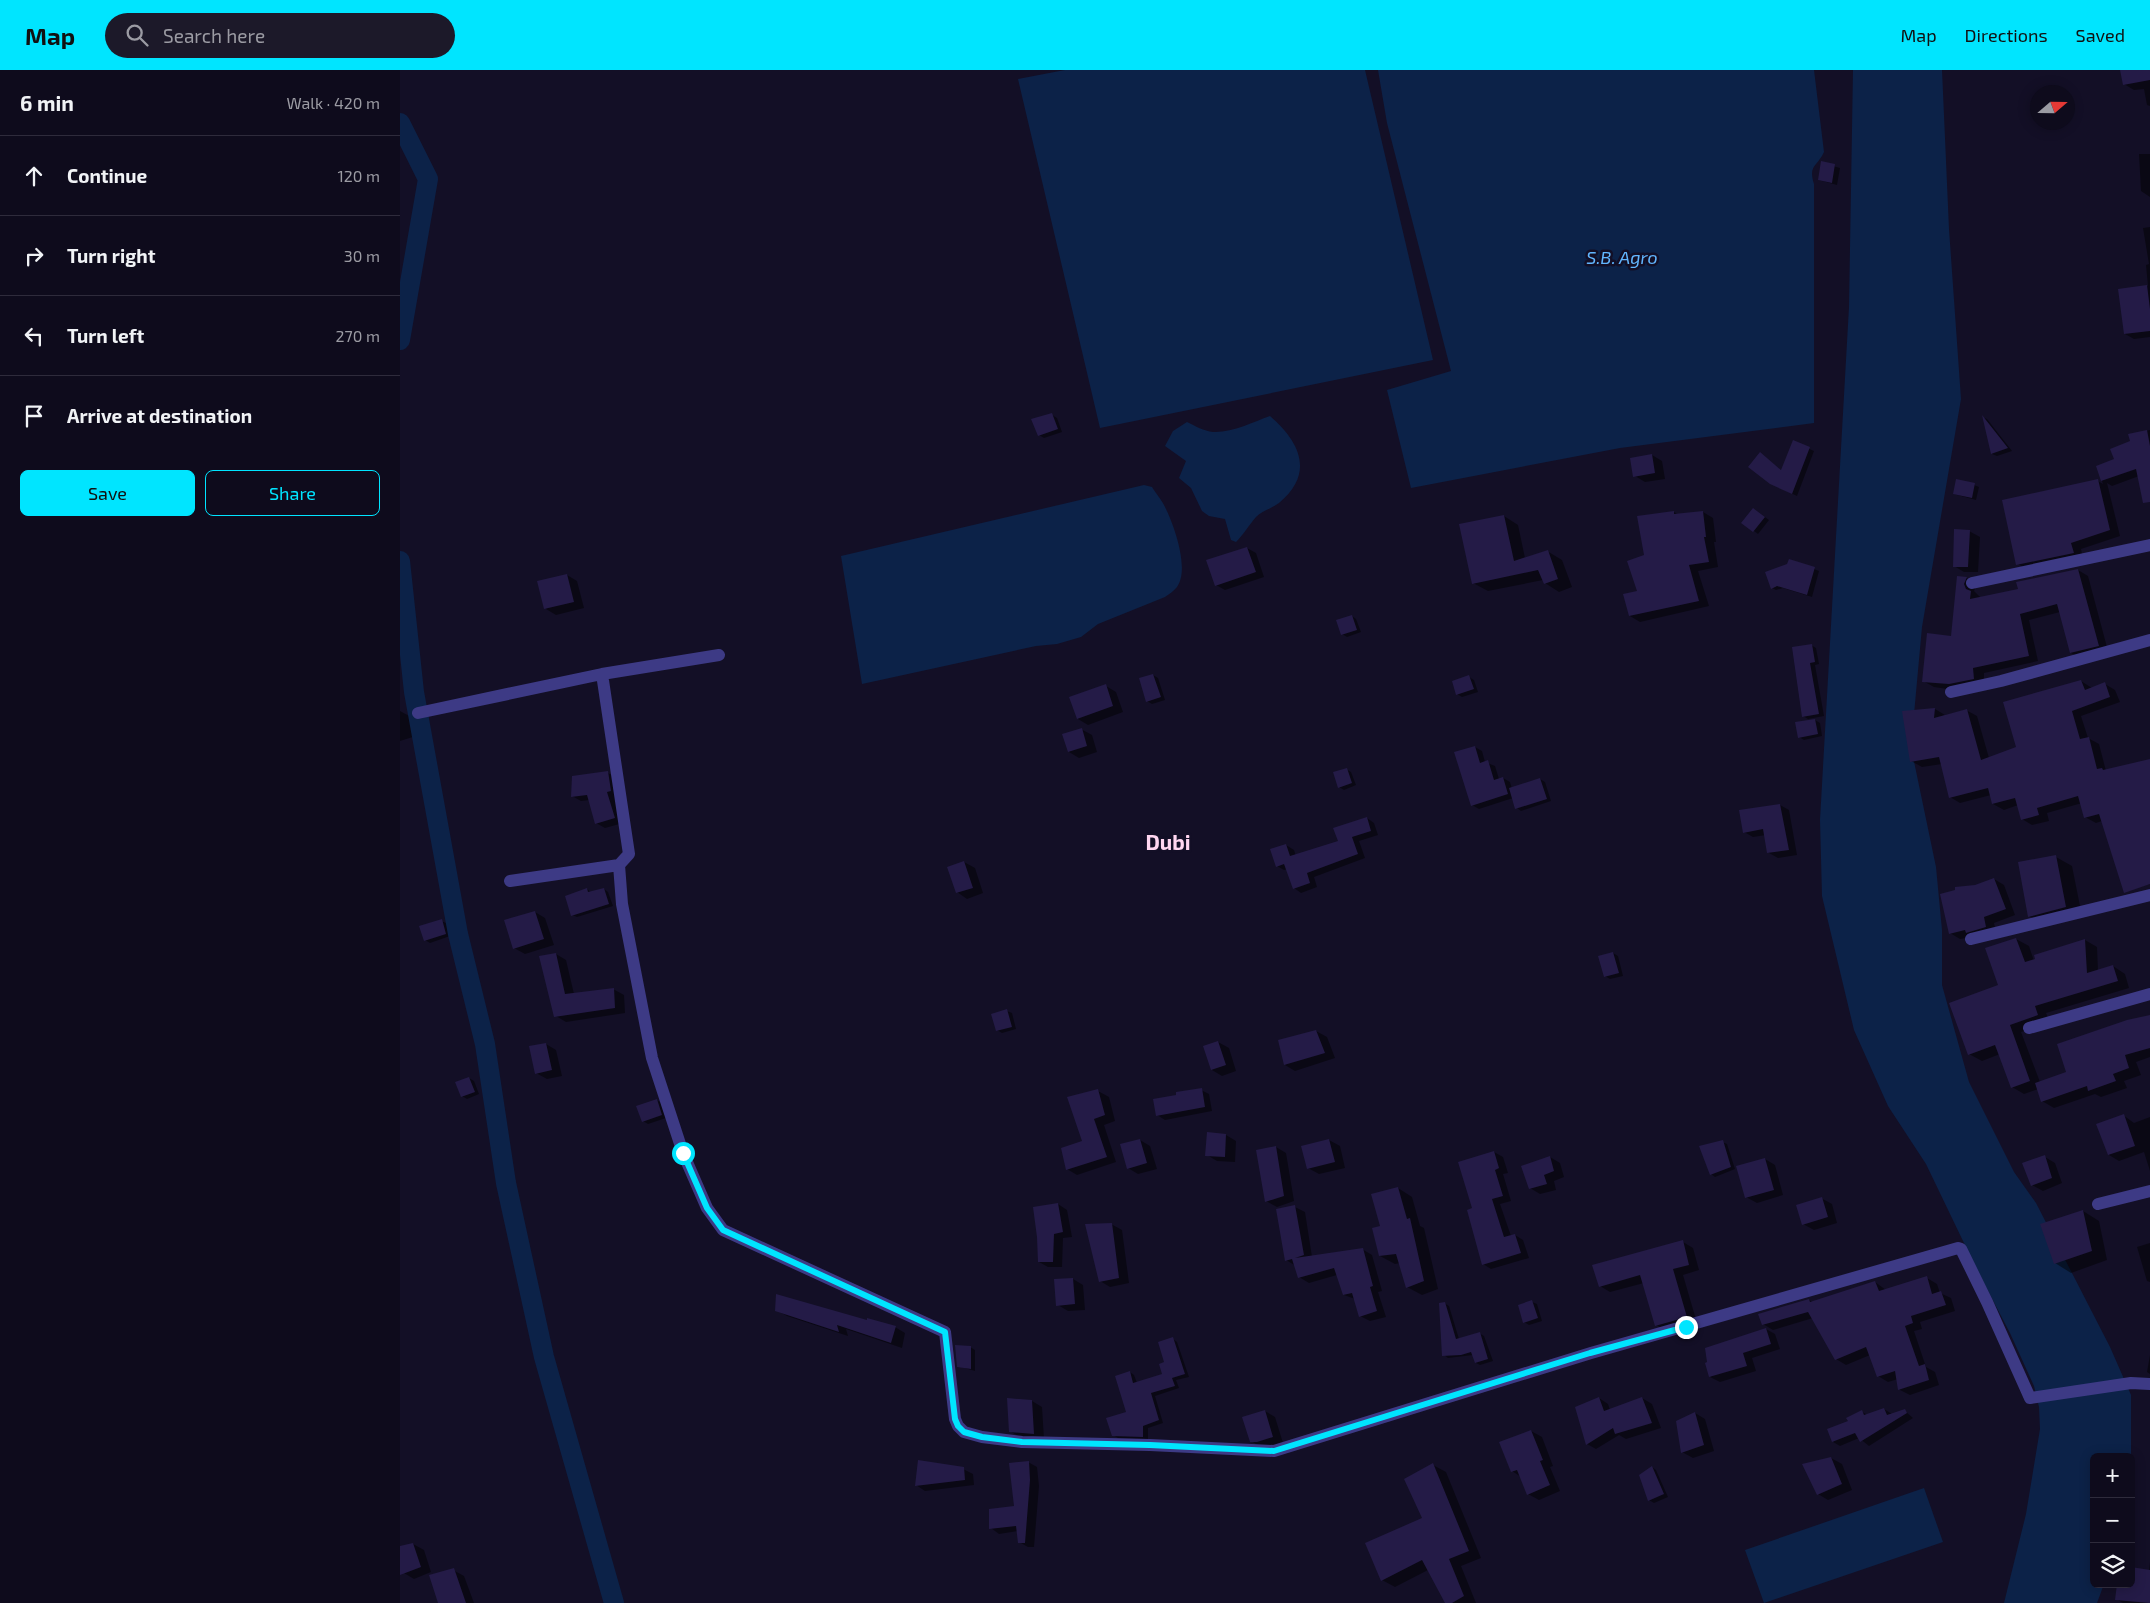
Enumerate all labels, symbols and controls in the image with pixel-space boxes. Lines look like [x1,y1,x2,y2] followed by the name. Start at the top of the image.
[105,13,455,58] search box
[25,21,75,50] text: Map
[123,21,151,49] icon: search
[163,24,265,47] text: Search here
[1900,24,1937,46] text: Map
[1965,24,2048,46] text: Directions
[2076,24,2125,46] text: Saved
[2030,85,2075,130] north arrow
[20,90,74,115] text: 6 min
[287,93,380,112] text: Walk · 420 m
[20,162,48,190] icon: ahead
[67,164,147,187] text: Continue
[337,166,380,185] text: 120 m
[20,242,48,270] icon: right
[67,244,155,267] text: Turn right
[344,246,380,265] text: 30 m
[1586,246,1658,268] water label: S.B. Agro
[20,322,48,350] icon: left
[67,324,144,347] text: Turn left
[336,326,380,345] text: 270 m
[20,402,48,430] icon: arrive
[67,404,252,427] text: Arrive at destination
[20,470,195,516] button: Save
[205,470,380,516] button: Share
[1145,829,1191,854] district label: Dubi
[672,1142,695,1165] route start
[1675,1316,1698,1339] route end
[2090,1453,2135,1588] map controls
[2090,1453,2135,1498] button: +
[2090,1498,2135,1543] button: −
[2090,1543,2135,1588] button: layers

